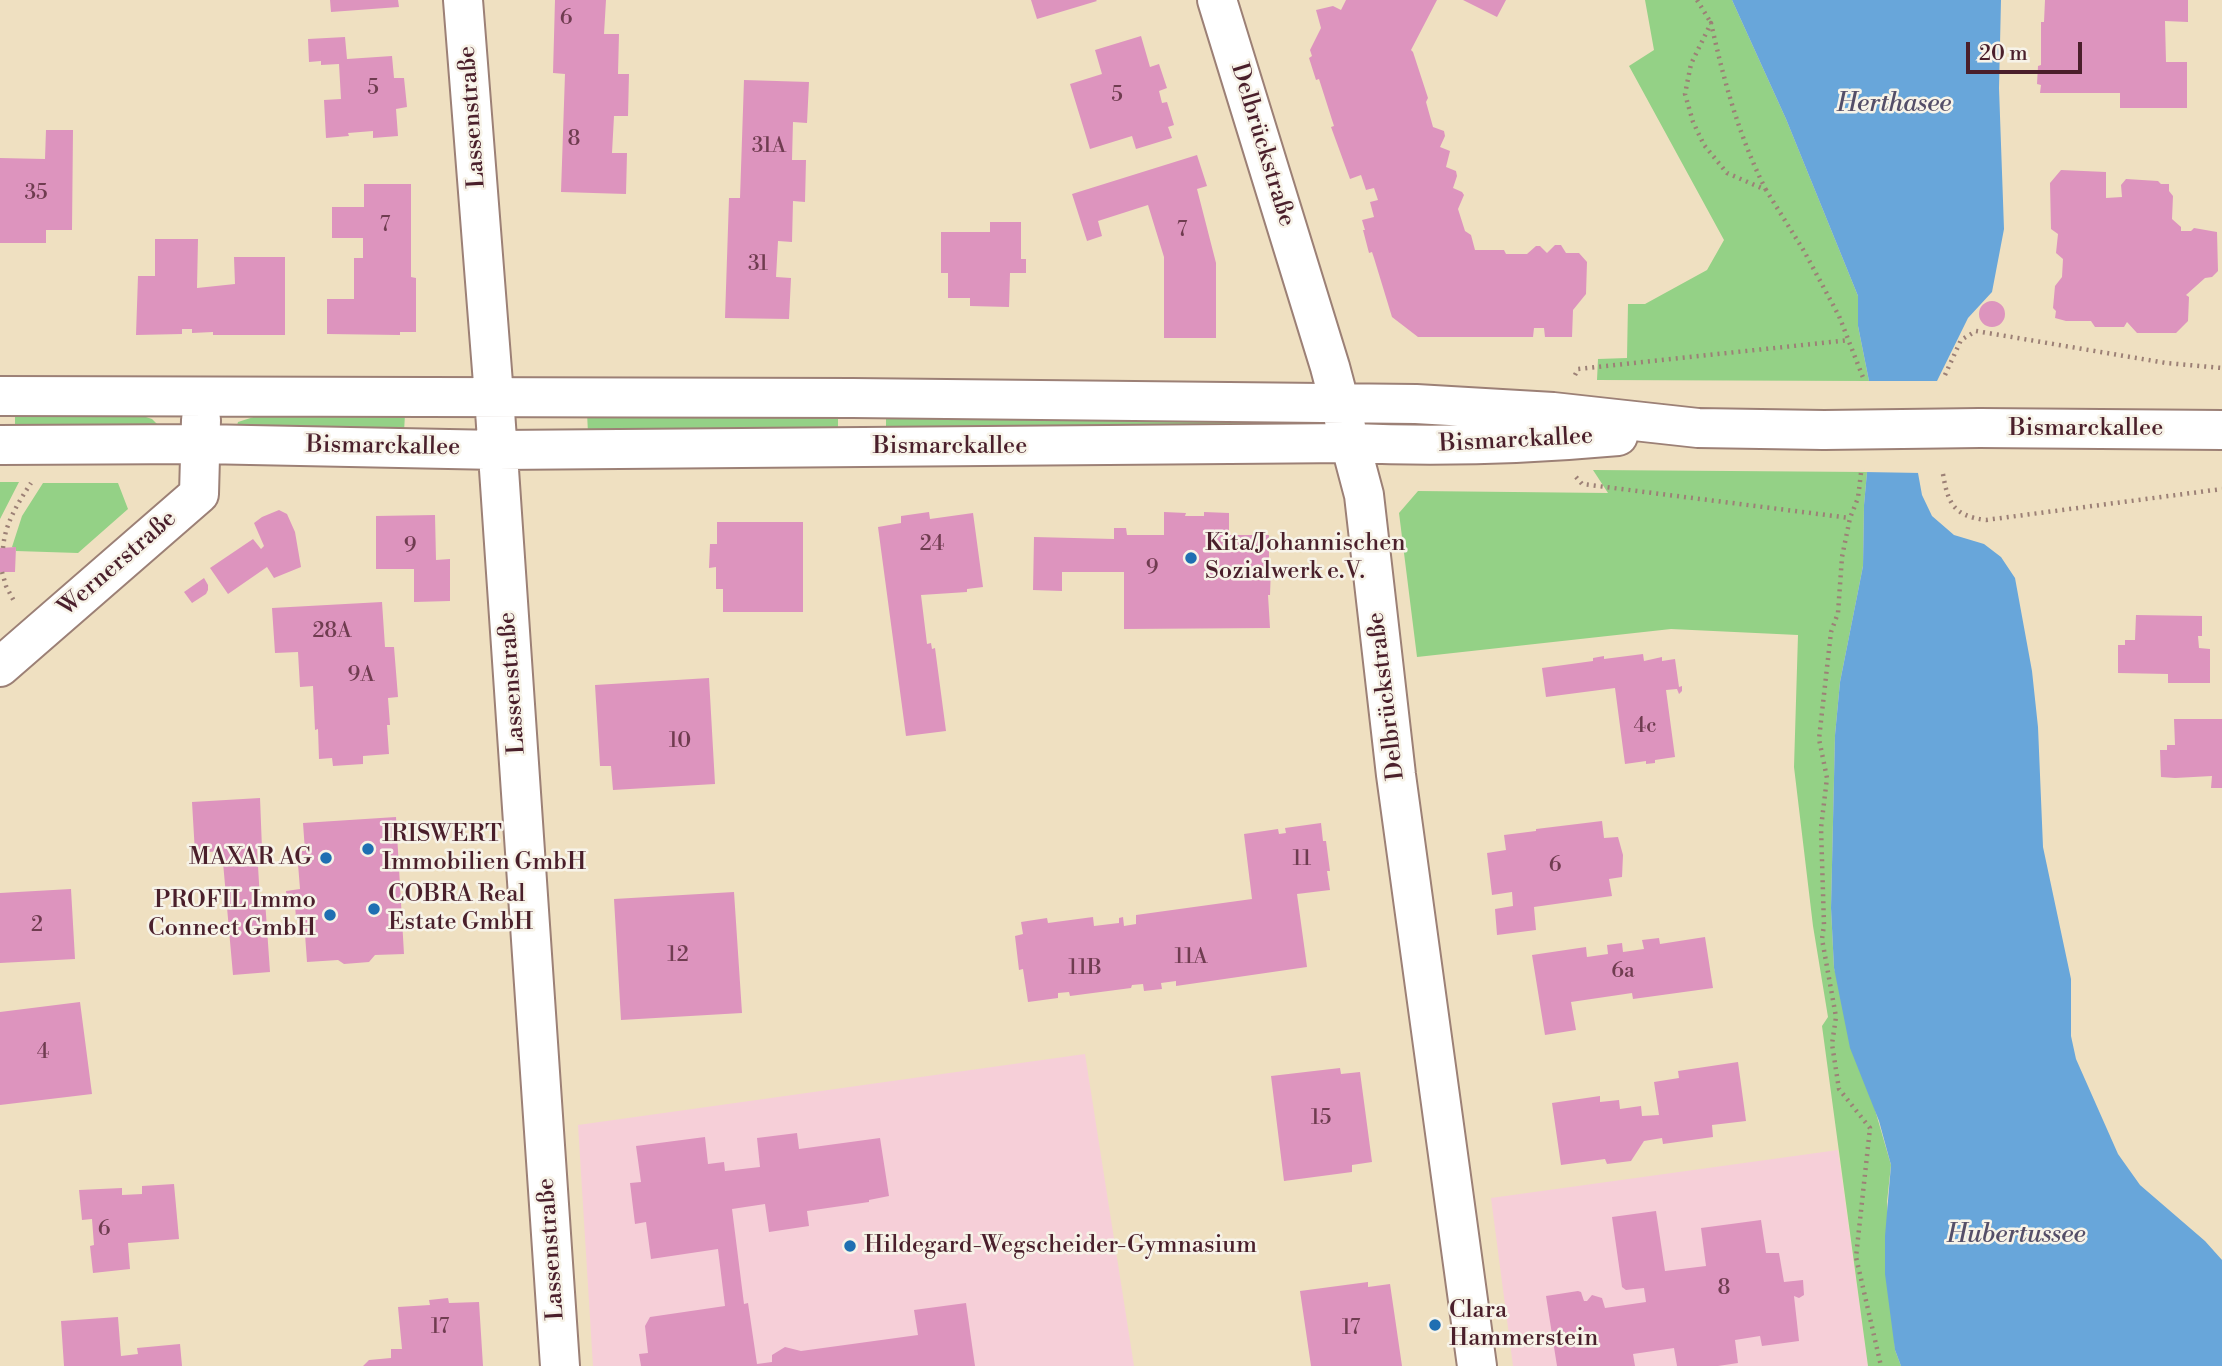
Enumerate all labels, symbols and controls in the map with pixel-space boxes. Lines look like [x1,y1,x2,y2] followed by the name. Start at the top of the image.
[560,6,572,32] house number: 6
[1970,28,2086,72] scale bar
[1979,41,2028,67] text: 20 m
[454,45,492,189] street label: Lassenstraße
[1224,60,1300,230] street label: Delbrückstraße
[367,76,379,102] house number: 5
[1111,83,1123,109] house number: 5
[1837,89,1951,121] water label: Herthasee
[568,127,580,153] house number: 8
[752,134,786,160] house number: 31A
[24,181,48,207] house number: 35
[380,213,390,239] house number: 7
[1177,218,1187,244] house number: 7
[748,252,768,278] house number: 31
[2009,415,2163,443] street label: Bismarckallee
[1438,423,1594,459] street label: Bismarckallee
[305,431,461,463] street label: Bismarckallee
[873,433,1027,461] street label: Bismarckallee
[53,505,183,623] street label: Wernerstraße
[1205,530,1406,586] place label: Kita/Johannischen Sozialwerk e.V.
[920,532,944,558] house number: 24
[404,534,416,560] house number: 9
[1183,550,1199,566] marker: Kita/Johannischen Sozialwerk e.V.
[1146,556,1158,582] house number: 9
[1362,610,1412,782] street label: Delbrückstraße
[494,611,532,755] street label: Lassenstraße
[312,619,352,645] house number: 28A
[347,663,375,689] house number: 9A
[1633,714,1657,740] house number: 4c
[669,729,691,755] house number: 10
[382,821,586,877] place label: IRISWERT Immobilien GmbH
[360,841,376,857] marker: IRISWERT Immobilien GmbH
[189,844,312,872] place label: MAXAR AG
[1293,847,1311,873] house number: 11
[318,850,334,866] marker: MAXAR AG
[1549,853,1561,879] house number: 6
[388,881,533,937] place label: COBRA Real Estate GmbH
[148,887,316,943] place label: PROFIL Immo Connect GmbH
[366,901,382,917] marker: COBRA Real Estate GmbH
[322,907,338,923] marker: PROFIL Immo Connect GmbH
[31,913,43,939] house number: 2
[667,943,689,969] house number: 12
[1174,945,1208,971] house number: 11A
[1068,956,1102,982] house number: 11B
[1611,959,1635,985] house number: 6a
[37,1040,49,1066] house number: 4
[1311,1106,1331,1132] house number: 15
[533,1177,571,1321] street label: Lassenstraße
[98,1217,110,1243] house number: 6
[1947,1220,2085,1252] water label: Hubertussee
[864,1232,1257,1260] place label: Hildegard-Wegscheider-Gymnasium
[842,1238,858,1254] marker: Hildegard-Wegscheider-Gymnasium
[1718,1276,1730,1302] house number: 8
[1449,1297,1598,1353] place label: Clara Hammerstein
[431,1315,449,1341] house number: 17
[1342,1316,1360,1342] house number: 17
[1427,1317,1443,1333] marker: Clara Hammerstein

